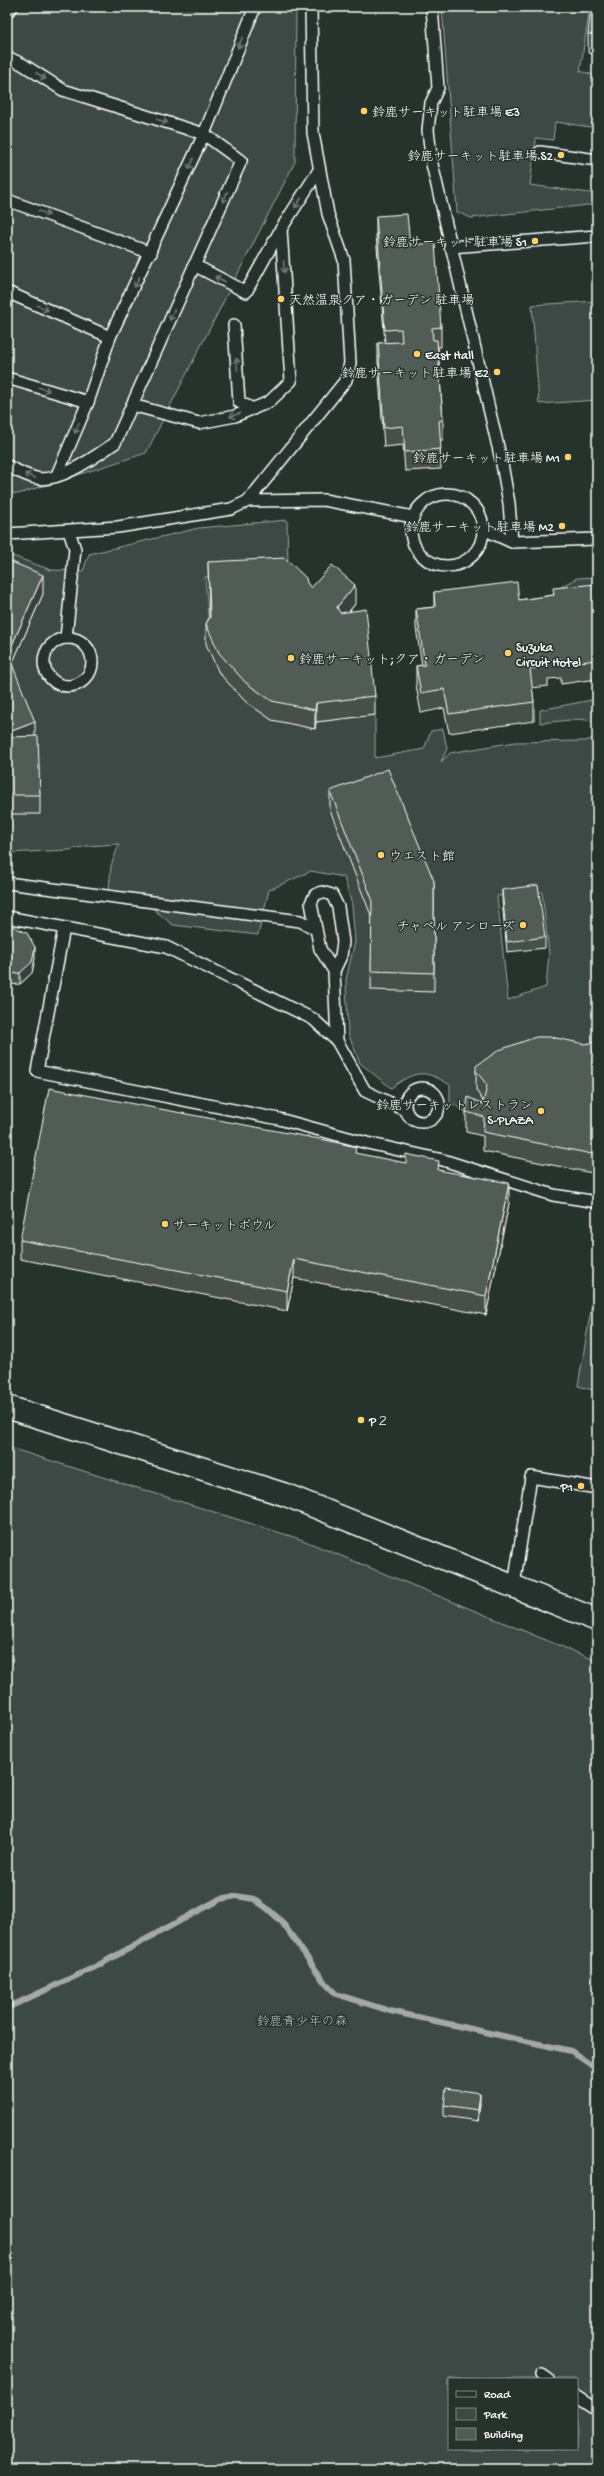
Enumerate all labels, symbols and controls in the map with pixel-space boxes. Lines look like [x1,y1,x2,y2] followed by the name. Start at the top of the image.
[236,37,244,49] one-way arrow
[35,72,46,80] one-way arrow
[372,105,520,121] place label: 鈴鹿サーキット駐車場 E3
[359,106,369,116] marker: 鈴鹿サーキット駐車場 E3
[155,118,168,125] one-way arrow
[408,149,554,165] place label: 鈴鹿サーキット駐車場 S2
[556,150,566,160] marker: 鈴鹿サーキット駐車場 S2
[187,157,194,169] one-way arrow
[221,190,228,202] one-way arrow
[293,197,301,209] one-way arrow
[37,210,49,218] one-way arrow
[383,235,527,251] place label: 鈴鹿サーキット駐車場 S1
[530,236,540,246] marker: 鈴鹿サーキット駐車場 S1
[280,260,287,273] one-way arrow
[214,274,226,282] one-way arrow
[133,275,140,287] one-way arrow
[289,293,474,309] place label: 天然温泉クア・ガーデン 駐車場
[276,294,286,304] marker: 天然温泉クア・ガーデン 駐車場
[36,304,48,312] one-way arrow
[168,309,175,321] one-way arrow
[412,349,422,359] marker: East Hall
[425,349,474,364] place label: East Hall
[233,358,240,371] one-way arrow
[341,366,490,382] place label: 鈴鹿サーキット駐車場 E2
[492,367,502,377] marker: 鈴鹿サーキット駐車場 E2
[38,386,51,393] one-way arrow
[229,412,242,419] one-way arrow
[73,421,80,433] one-way arrow
[413,451,560,467] place label: 鈴鹿サーキット駐車場 M1
[563,452,573,462] marker: 鈴鹿サーキット駐車場 M1
[24,472,36,479] one-way arrow
[406,520,555,536] place label: 鈴鹿サーキット駐車場 M2
[557,521,567,531] marker: 鈴鹿サーキット駐車場 M2
[516,641,581,671] place label: Suzuka Circuit Hotel
[503,648,513,658] marker: Suzuka Circuit Hotel
[286,653,296,663] marker: 鈴鹿サーキット;クア・ガーデン
[299,653,485,668] place label: 鈴鹿サーキット;クア・ガーデン
[376,850,386,860] marker: ウエスト館
[389,850,455,865] place label: ウエスト館
[396,920,515,935] place label: チャペル アンローズ
[518,920,528,930] marker: チャペル アンローズ
[376,1099,534,1129] place label: 鈴鹿サーキットレストラン S-PLAZA
[536,1106,546,1116] marker: 鈴鹿サーキットレストラン S-PLAZA
[160,1219,170,1229] marker: サーキットボウル
[173,1219,276,1234] place label: サーキットボウル
[356,1415,366,1425] marker: P２
[368,1415,389,1430] place label: P２
[560,1481,573,1496] place label: P1
[576,1481,586,1491] marker: P1
[256,2015,348,2030] park label: 鈴鹿青少年の森
[448,2378,578,2450] legend
[484,2389,511,2403] text: Road
[483,2409,509,2423] text: Park
[483,2429,523,2443] text: Building

